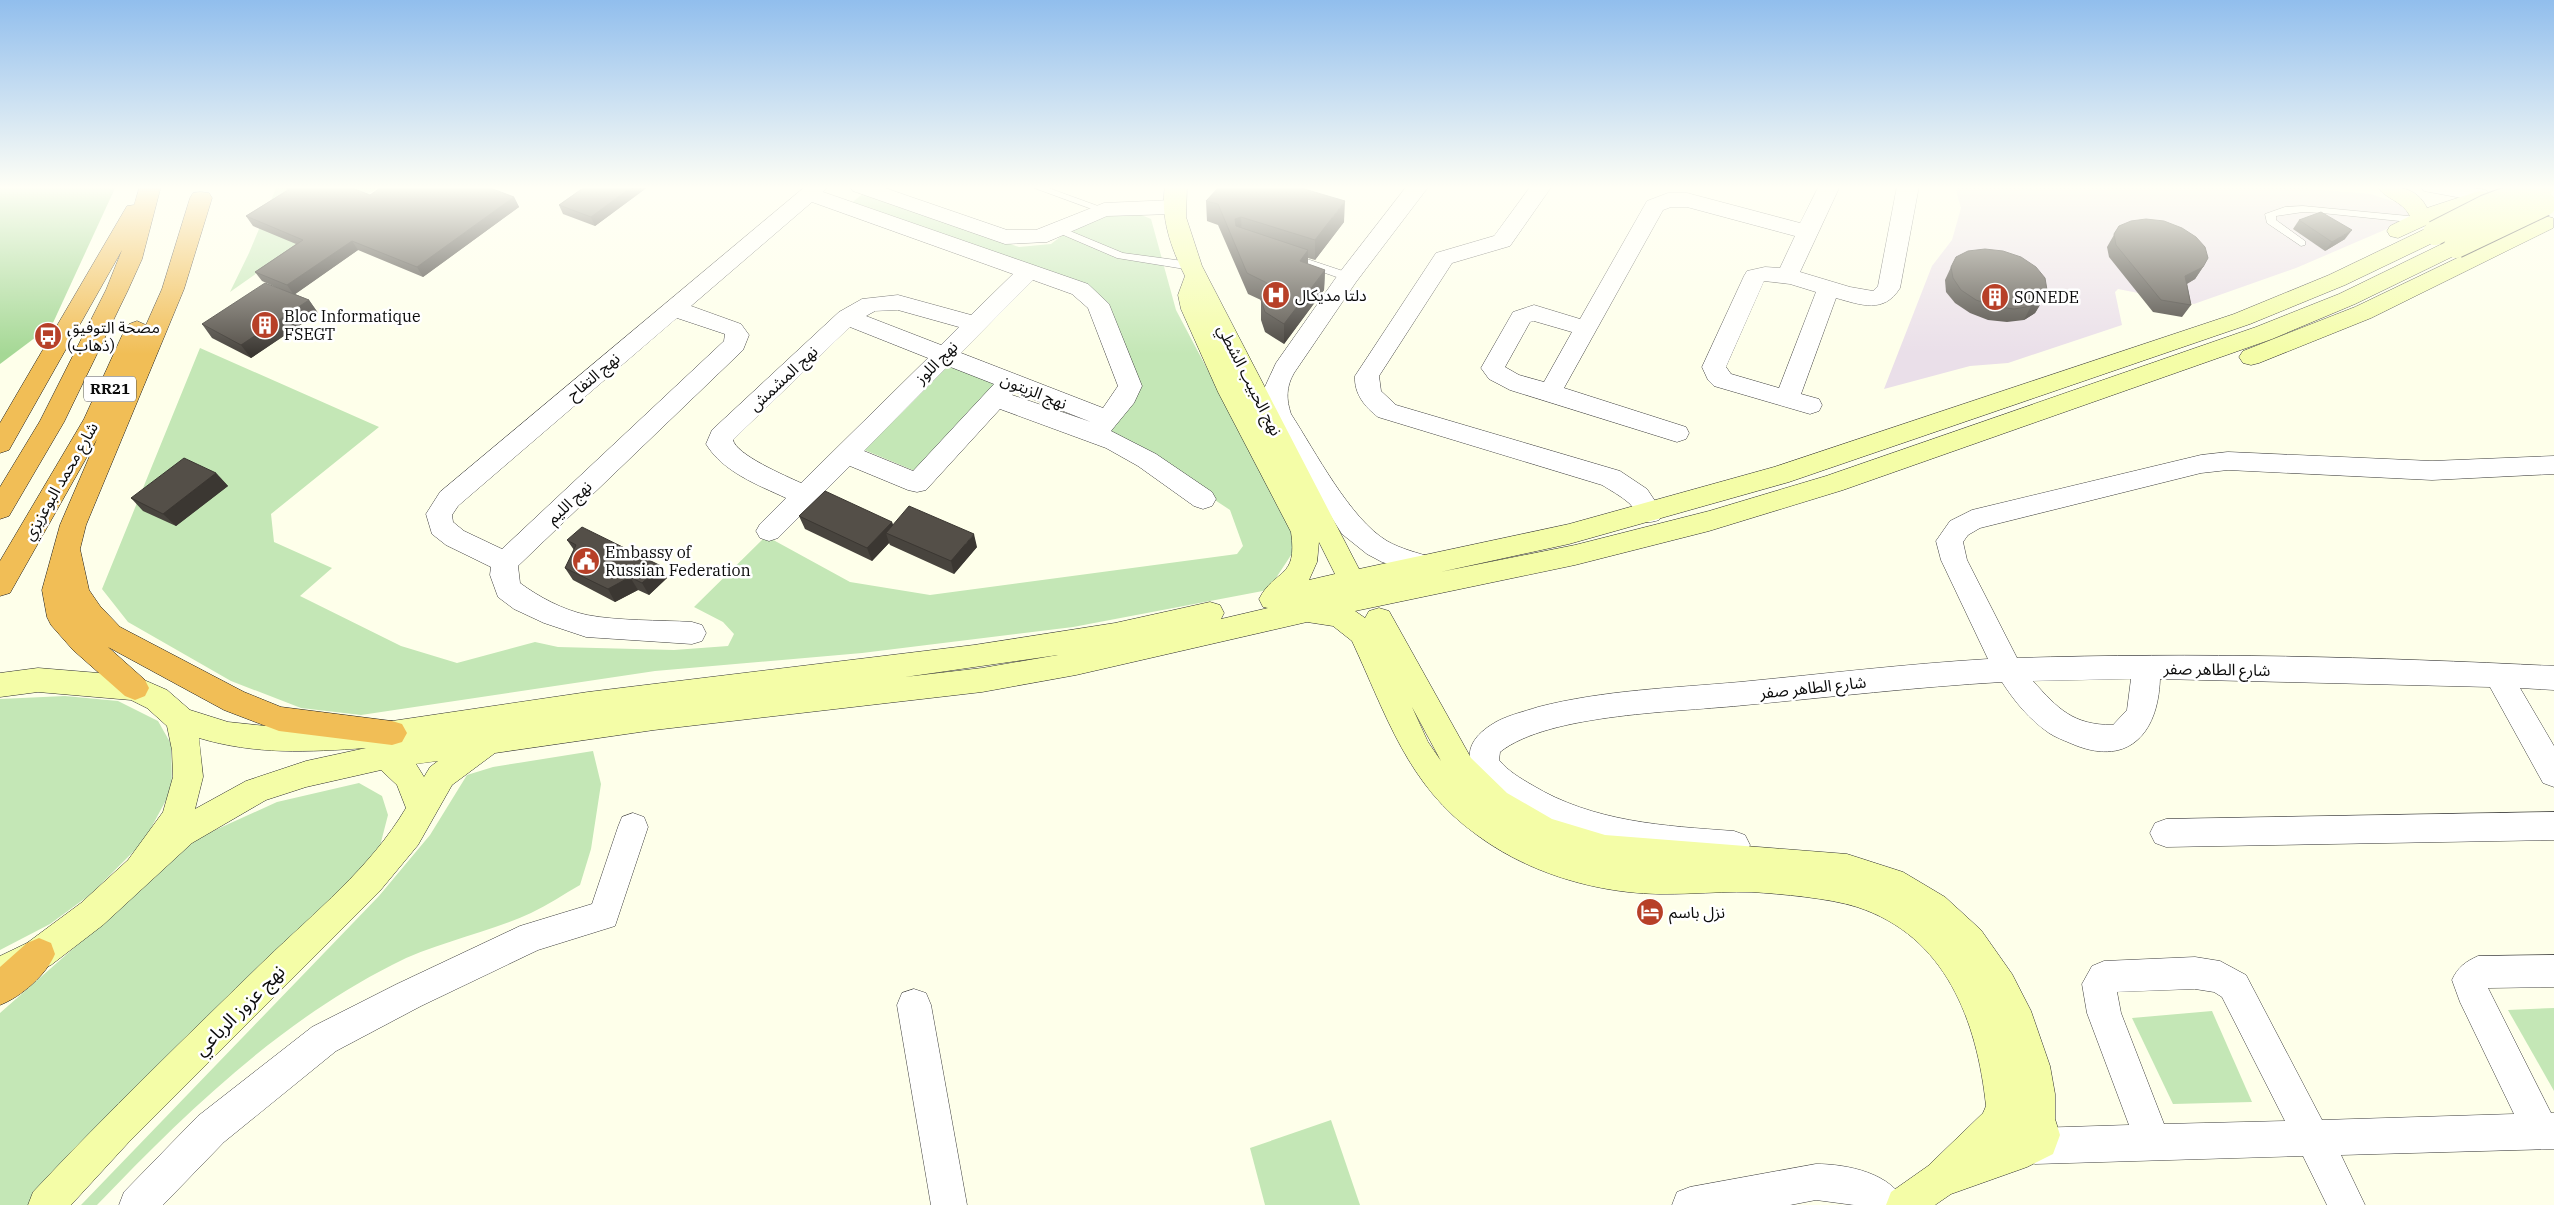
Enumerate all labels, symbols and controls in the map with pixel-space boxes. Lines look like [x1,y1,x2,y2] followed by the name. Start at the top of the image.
[1261,280,1291,310] hospital icon: دلتا مديكال
[1980,282,2010,312] building icon: SONEDE
[1295,285,1367,306] place label: دلتا مديكال
[2014,287,2079,307] place label: SONEDE
[284,306,420,344] place label: Bloc Informatique FSEGT
[250,310,280,340] building icon: Bloc Informatique FSEGT
[67,317,160,355] place label: مصحة التوفيق (ذهاب)
[33,321,63,351] bus stop icon: مصحة التوفيق (ذهاب)
[1211,321,1287,440] street label: نهج الحبيب الشطي
[910,336,964,391] street label: نهج اللوز
[744,341,824,417] street label: نهج المشمش
[562,348,626,406] street label: نهج التفاح
[997,369,1070,416] street label: نهج الزيتون
[84,376,136,402] road number: RR21
[18,418,105,545] street label: شارع محمد البوعزيزي
[542,476,598,530] street label: نهج الليم
[605,542,751,580] place label: Embassy of Russian Federation
[571,546,601,576] public building icon: Embassy of Russian Federation
[2162,658,2271,683] street label: شارع الطاهر صفر
[1758,671,1867,706] street label: شارع الطاهر صفر
[1635,897,1665,927] hotel icon: نزل باسم
[1669,902,1725,925] place label: نزل باسم
[188,959,292,1063] street label: نهج عزوز الرباعي

